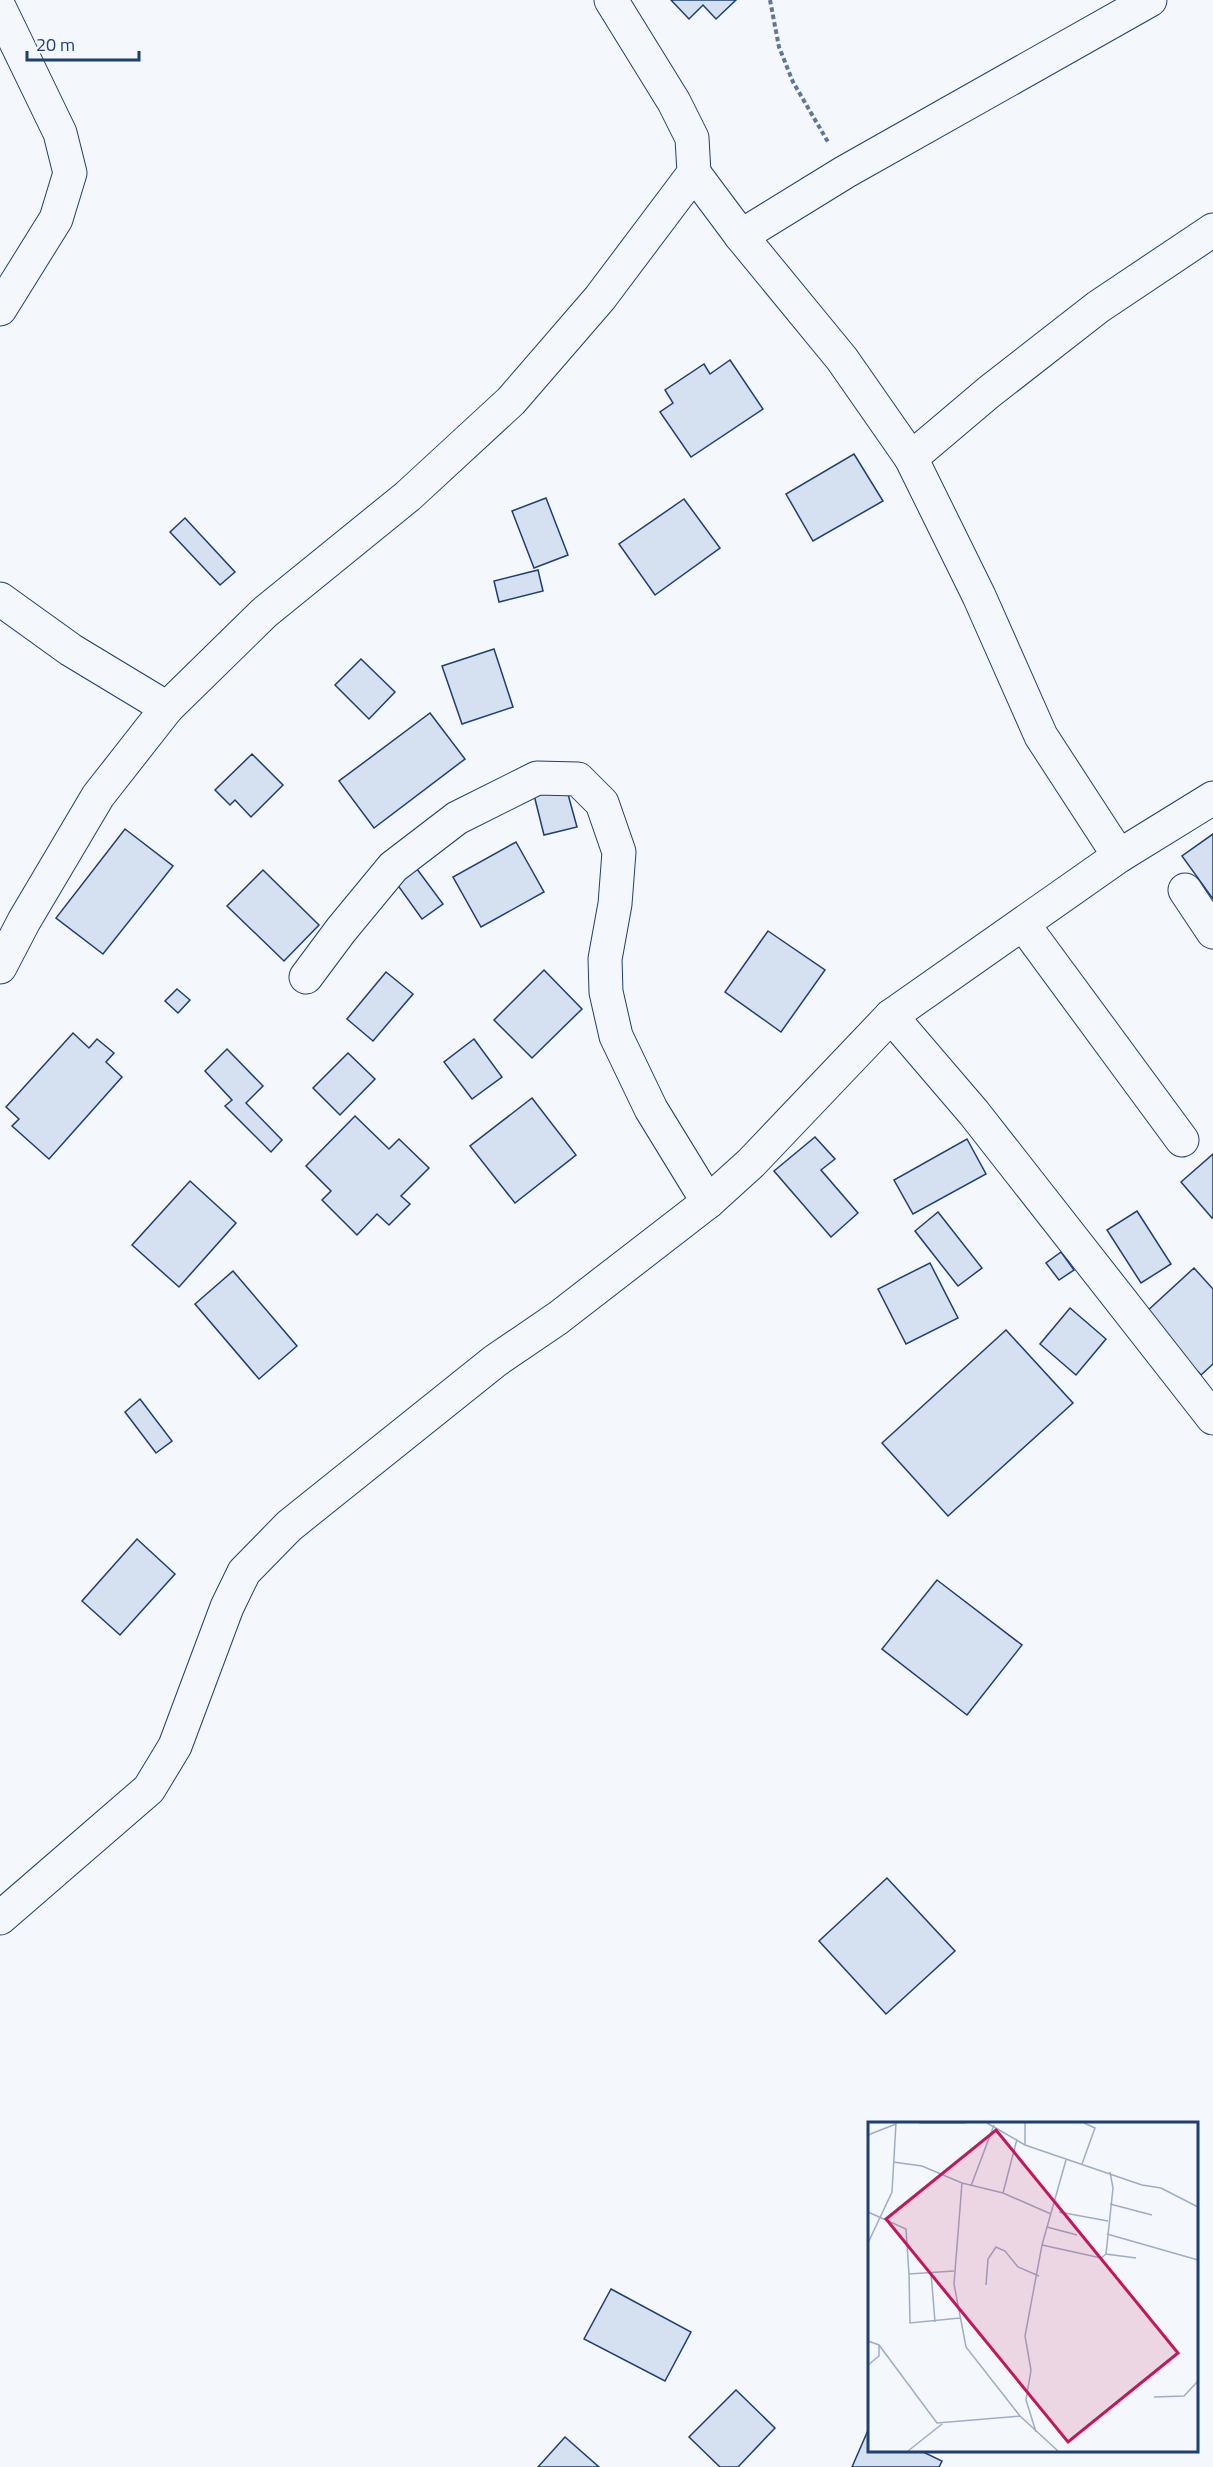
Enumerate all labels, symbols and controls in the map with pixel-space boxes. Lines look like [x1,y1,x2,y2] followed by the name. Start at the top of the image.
[27,24,140,62] scale bar
[36,31,75,58] text: 20 m
[868,2122,1198,2452] inset map

